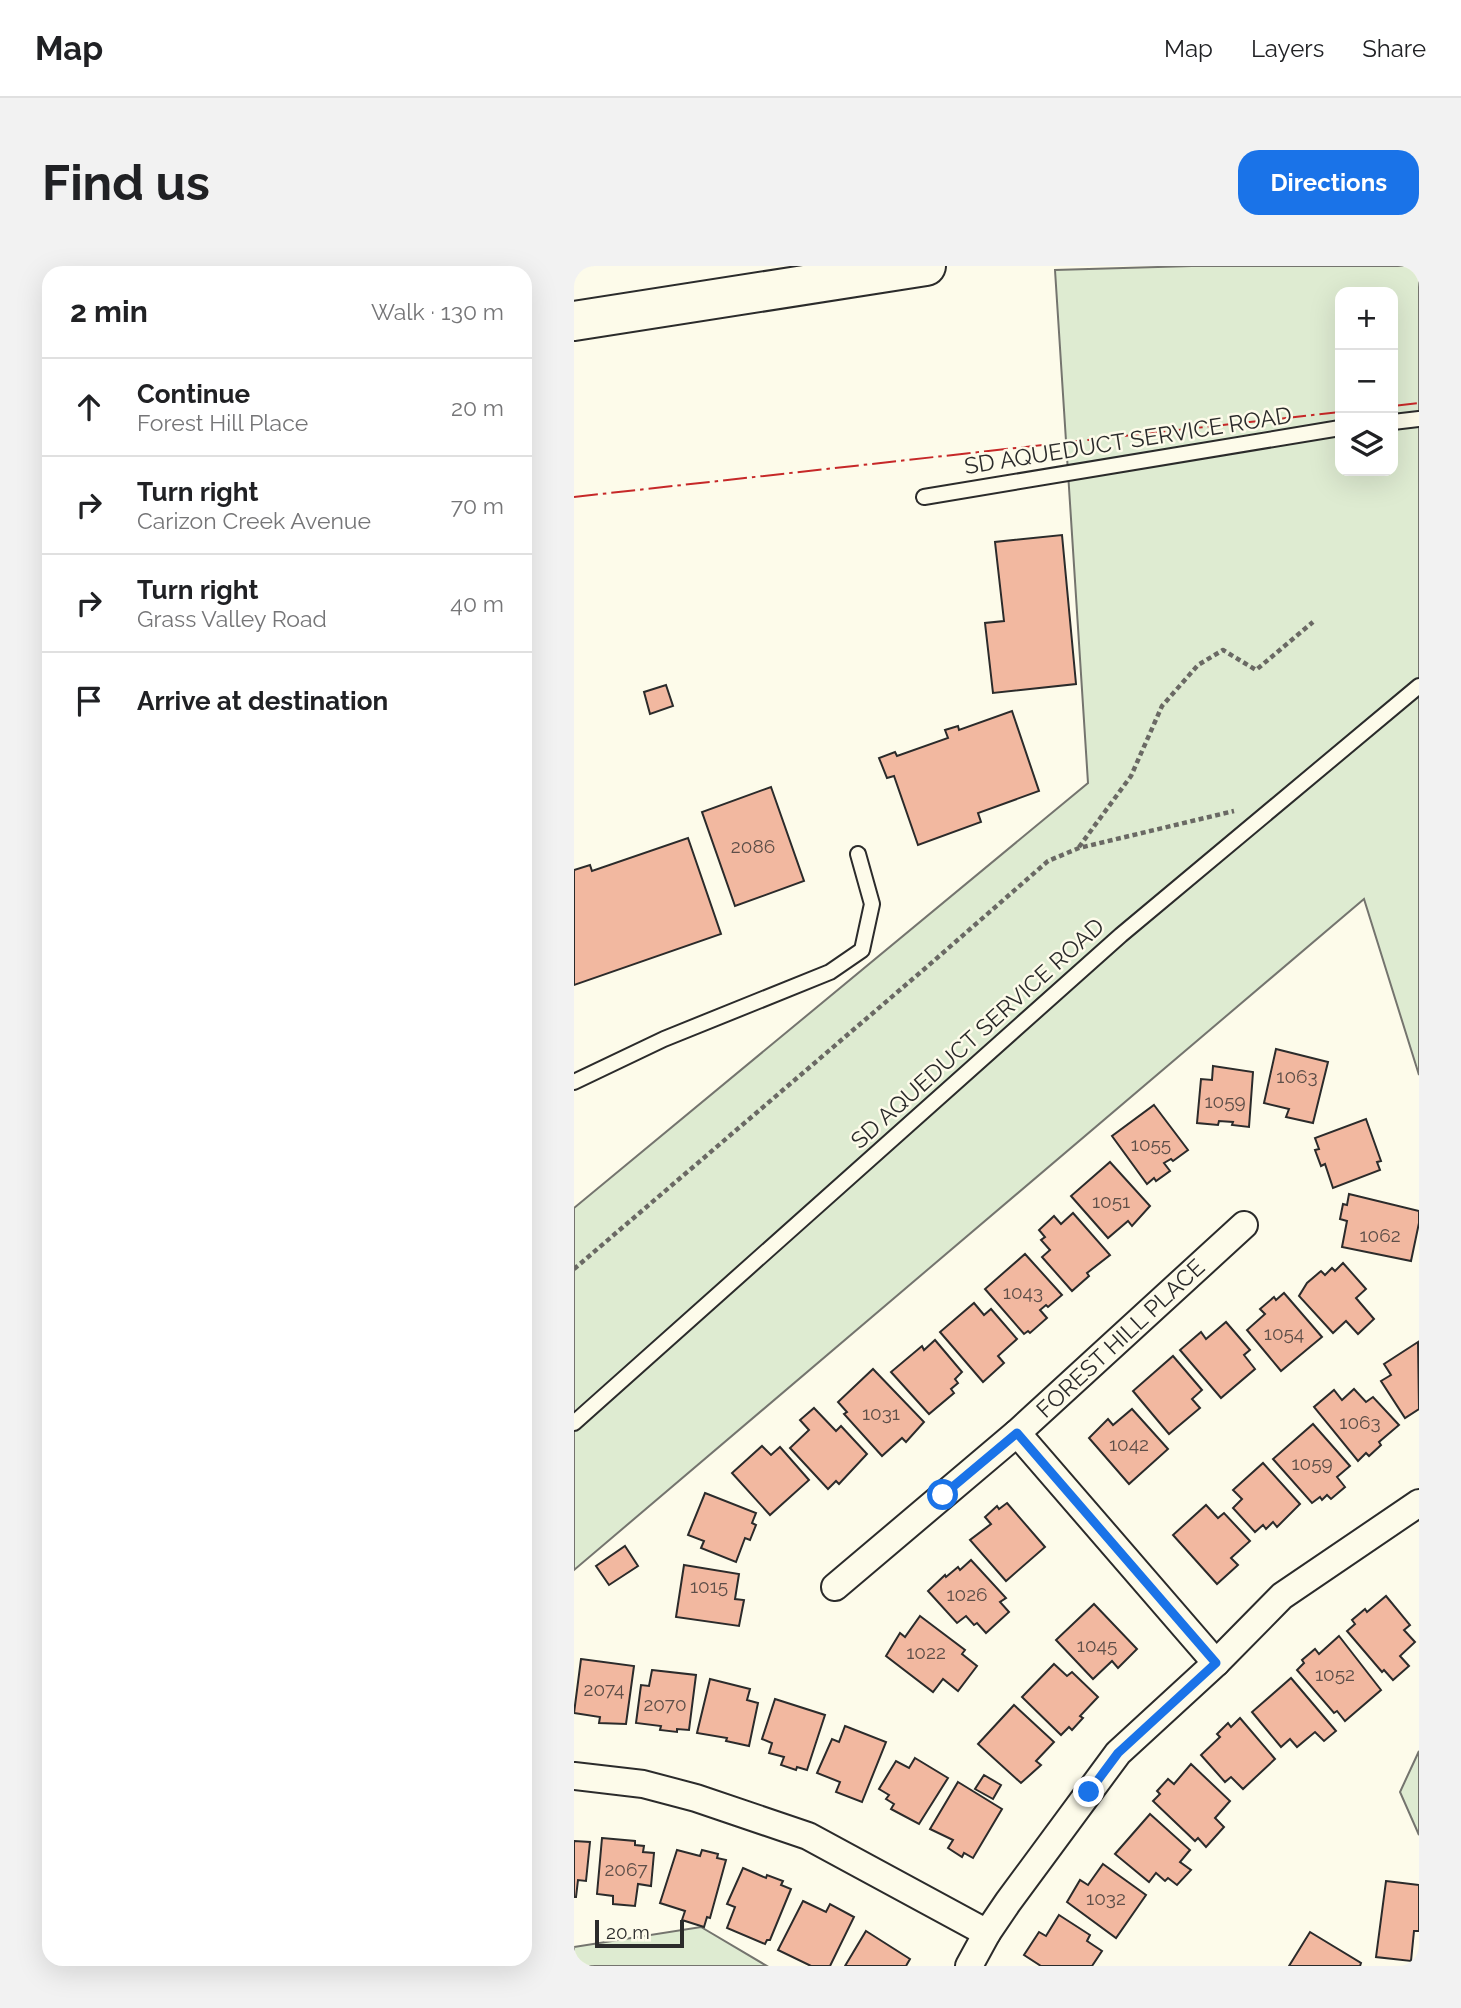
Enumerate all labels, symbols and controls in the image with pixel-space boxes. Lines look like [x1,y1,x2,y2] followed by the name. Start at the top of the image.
[35,29,103,68] text: Map
[1164,34,1213,63] text: Map
[1251,34,1324,63] text: Layers
[1362,34,1426,63] text: Share
[1238,150,1419,215] button: Directions
[42,154,210,211] text: Find us
[1335,287,1398,476] map controls
[1335,287,1398,350] button: +
[70,294,148,329] text: 2 min
[371,298,504,325] text: Walk · 130 m
[1335,350,1398,413] button: −
[137,379,250,409] text: Continue
[70,388,108,426] icon: ahead
[451,394,504,421] text: 20 m
[962,401,1294,479] street label: SD AQUEDUCT SERVICE ROAD
[137,409,308,436] text: Forest Hill Place
[1335,413,1398,476] button: layers
[137,477,258,507] text: Turn right
[70,486,108,524] icon: right
[451,492,504,519] text: 70 m
[137,507,371,534] text: Carizon Creek Avenue
[137,575,258,605] text: Turn right
[70,584,108,622] icon: right
[450,590,504,617] text: 40 m
[137,605,327,632] text: Grass Valley Road
[70,682,108,720] icon: arrive
[137,686,388,716] text: Arrive at destination
[731,835,775,857] house number: 2086
[845,912,1109,1154] street label: SD AQUEDUCT SERVICE ROAD
[1276,1065,1318,1087] house number: 1063
[1204,1090,1246,1112] house number: 1059
[1131,1133,1171,1155] house number: 1055
[1092,1190,1130,1212] house number: 1051
[1359,1224,1401,1246] house number: 1062
[1030,1253,1210,1423] street label: FOREST HILL PLACE
[1003,1281,1043,1303] house number: 1043
[1264,1322,1304,1344] house number: 1054
[862,1402,900,1424] house number: 1031
[1339,1411,1381,1433] house number: 1063
[1109,1433,1149,1455] house number: 1042
[1291,1452,1333,1474] house number: 1059
[927,1479,958,1510] route start
[690,1575,728,1597] house number: 1015
[946,1583,988,1605] house number: 1026
[1077,1634,1117,1656] house number: 1045
[906,1641,946,1663] house number: 1022
[1315,1663,1355,1685] house number: 1052
[584,1678,624,1700] house number: 2074
[643,1693,687,1715] house number: 2070
[1073,1776,1104,1807] route end
[604,1858,648,1880] house number: 2067
[1086,1887,1126,1909] house number: 1032
[595,1917,684,1949] scale bar
[606,1921,650,1943] text: 20 m

